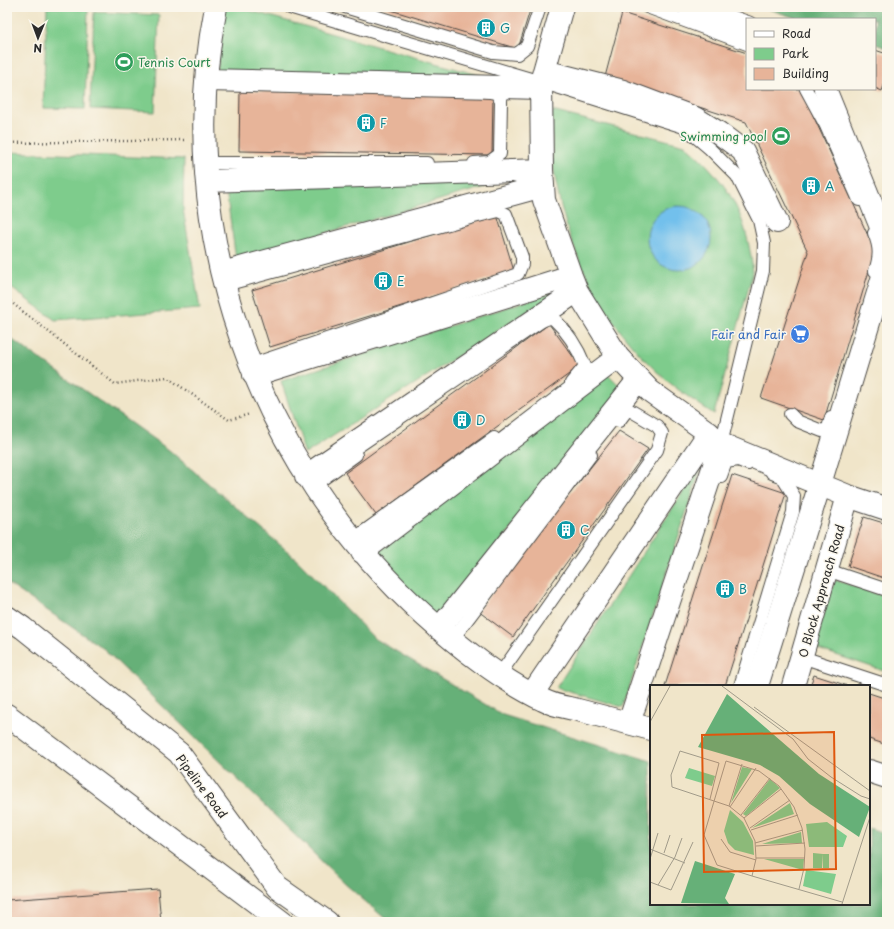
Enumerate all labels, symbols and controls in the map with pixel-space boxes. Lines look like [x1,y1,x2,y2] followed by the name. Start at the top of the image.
[475,17,497,39] building icon: G
[18,18,58,58] north arrow
[746,18,876,90] legend
[500,19,510,37] place label: G
[782,24,811,42] text: Road
[33,40,42,57] text: N
[782,44,809,62] text: Park
[113,51,135,73] sports icon: Tennis Court
[138,53,211,71] place label: Tennis Court
[782,64,829,82] text: Building
[355,112,377,134] building icon: F
[380,114,387,132] place label: F
[770,125,792,147] sports icon: Swimming pool
[680,127,767,145] place label: Swimming pool
[800,175,822,197] building icon: A
[825,177,834,195] place label: A
[372,270,394,292] building icon: E
[397,272,405,290] place label: E
[789,323,811,345] supermarket icon: Fair and Fair
[711,325,787,343] place label: Fair and Fair
[451,409,473,431] building icon: D
[476,411,486,429] place label: D
[555,519,577,541] building icon: C
[580,521,589,539] place label: C
[793,522,849,660] street label: O Block Approach Road
[714,578,736,600] building icon: B
[739,580,747,598] place label: B
[650,685,870,905] inset map
[172,750,232,822] street label: Pipeline Road

